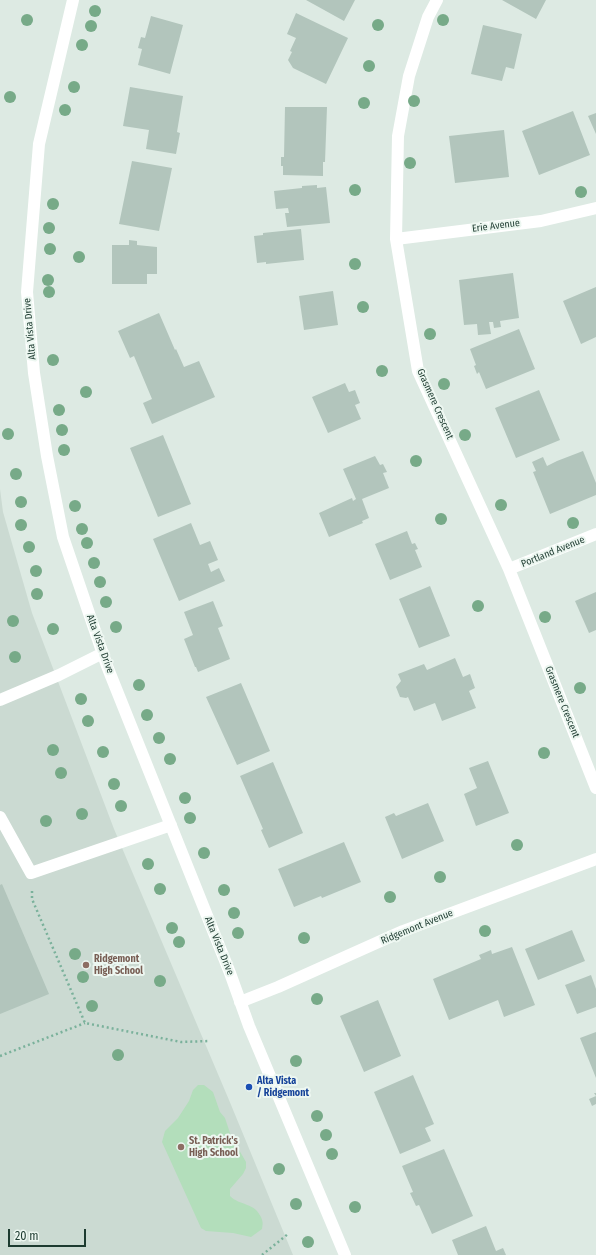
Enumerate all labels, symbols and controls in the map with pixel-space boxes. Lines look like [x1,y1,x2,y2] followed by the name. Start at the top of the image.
[471,217,521,235] street label: Erie Avenue
[21,298,39,360] street label: Alta Vista Drive
[414,367,456,441] street label: Grasmere Crescent
[520,534,586,570] street label: Portland Avenue
[84,613,116,675] street label: Alta Vista Drive
[542,664,582,740] street label: Grasmere Crescent
[379,907,455,947] street label: Ridgemont Avenue
[202,915,236,977] street label: Alta Vista Drive
[94,953,143,976] place label: Ridgemont High School
[81,960,91,970] marker: Ridgemont High School
[257,1075,309,1098] place label: Alta Vista / Ridgemont
[244,1082,254,1092] marker: Alta Vista / Ridgemont
[189,1135,238,1158] place label: St. Patrick's High School
[176,1142,186,1152] marker: St. Patrick's High School
[10,1221,88,1247] scale bar
[15,1229,39,1243] text: 20 m

